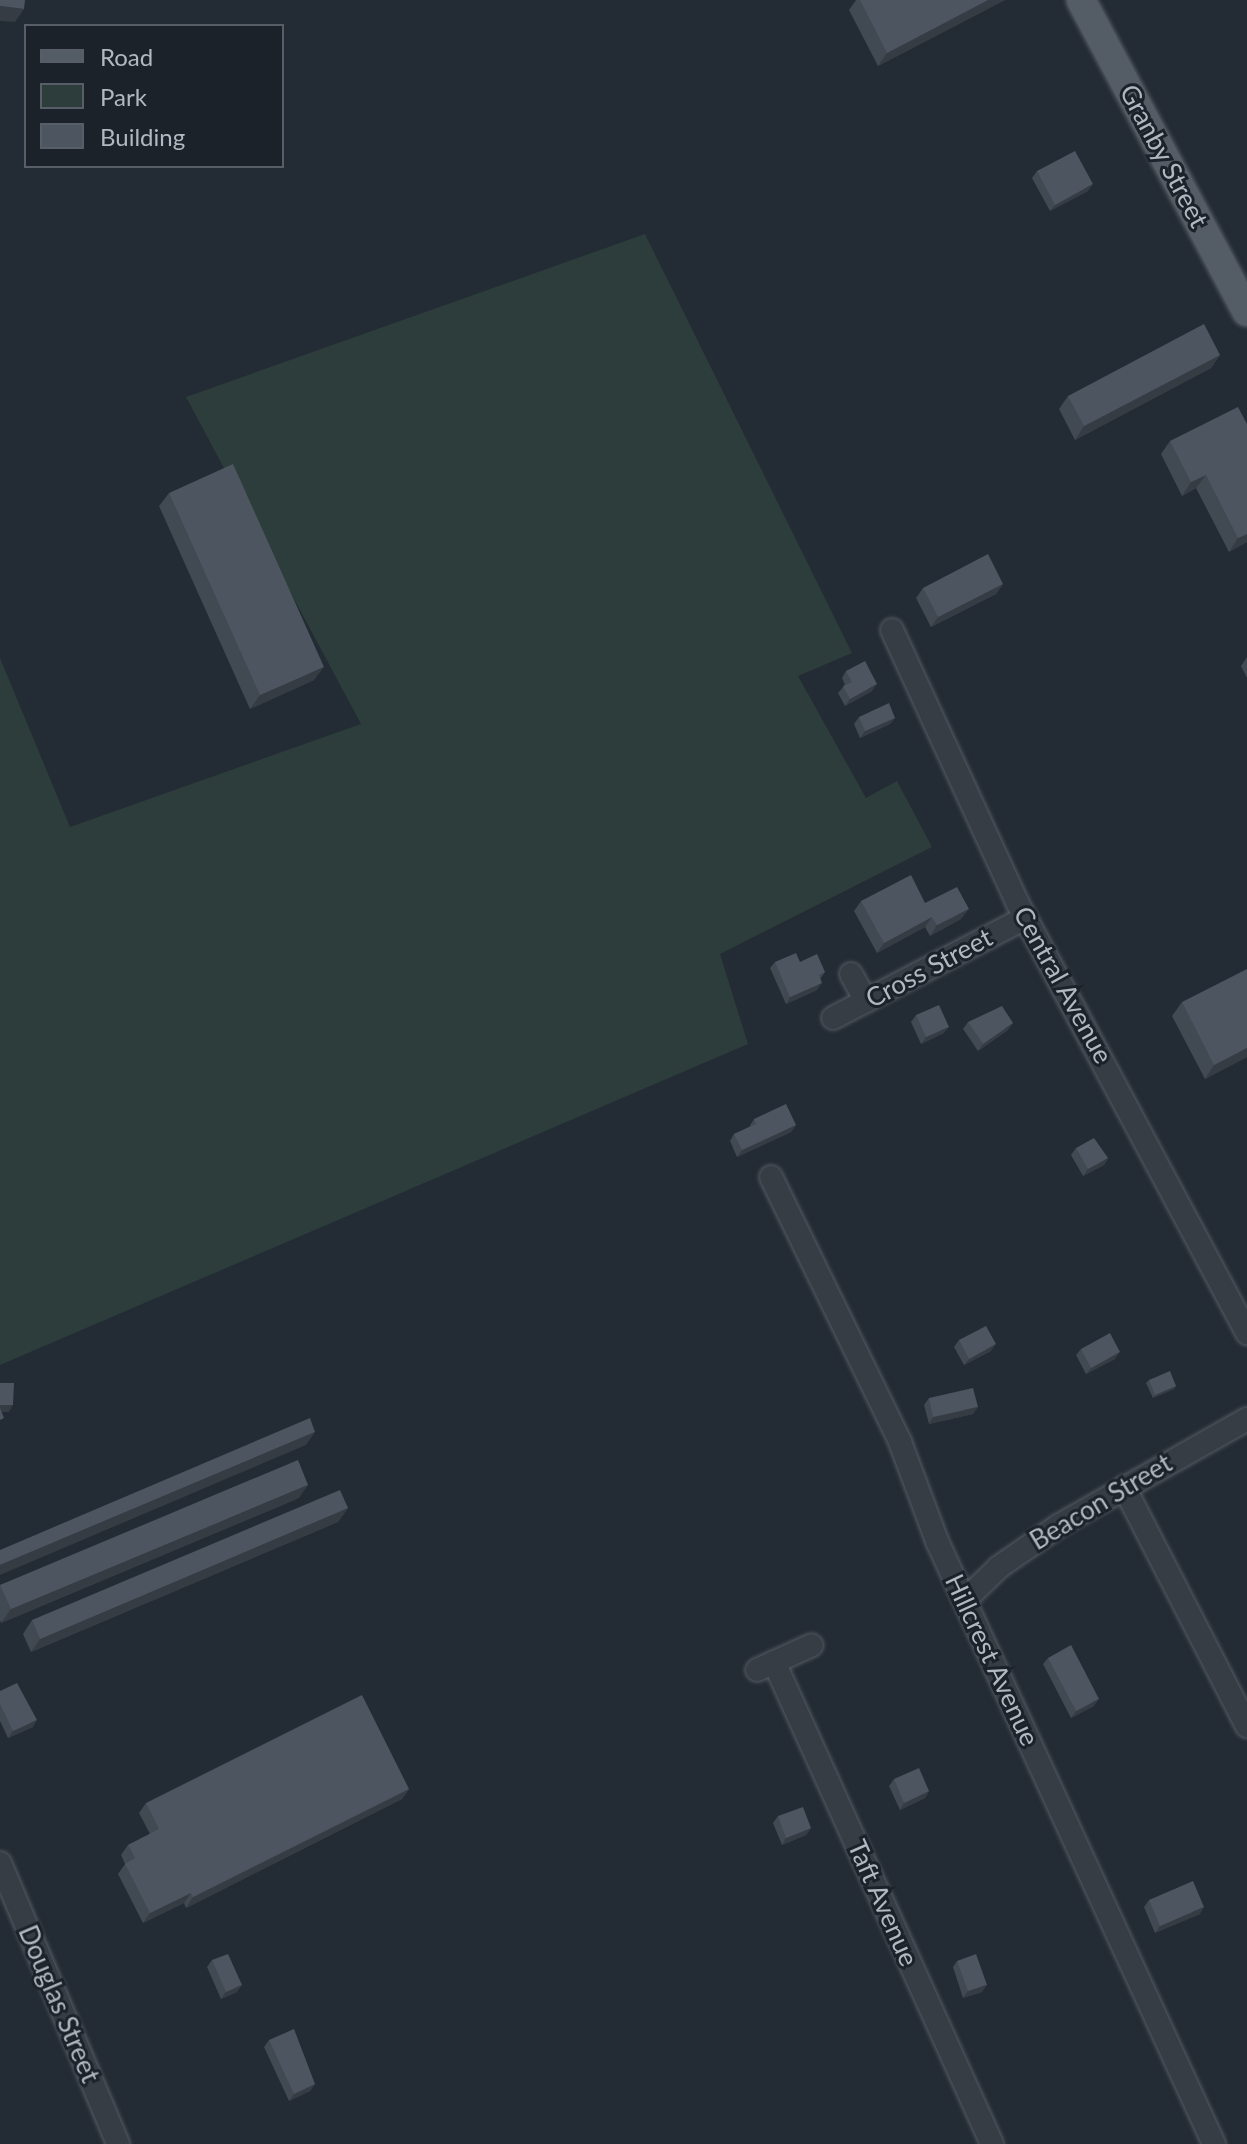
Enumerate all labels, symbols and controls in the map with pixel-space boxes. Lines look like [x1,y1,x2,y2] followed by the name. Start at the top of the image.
[24,24,284,168] legend
[100,42,153,71] text: Road
[1113,79,1215,233] street label: Granby Street
[100,82,147,111] text: Park
[100,122,185,151] text: Building
[1007,901,1119,1069] street label: Central Avenue
[860,922,998,1014] street label: Cross Street
[1024,1447,1178,1557] street label: Beacon Street
[938,1569,1046,1751] street label: Hillcrest Avenue
[841,1835,925,1971] street label: Taft Avenue
[12,1921,106,2087] street label: Douglas Street

